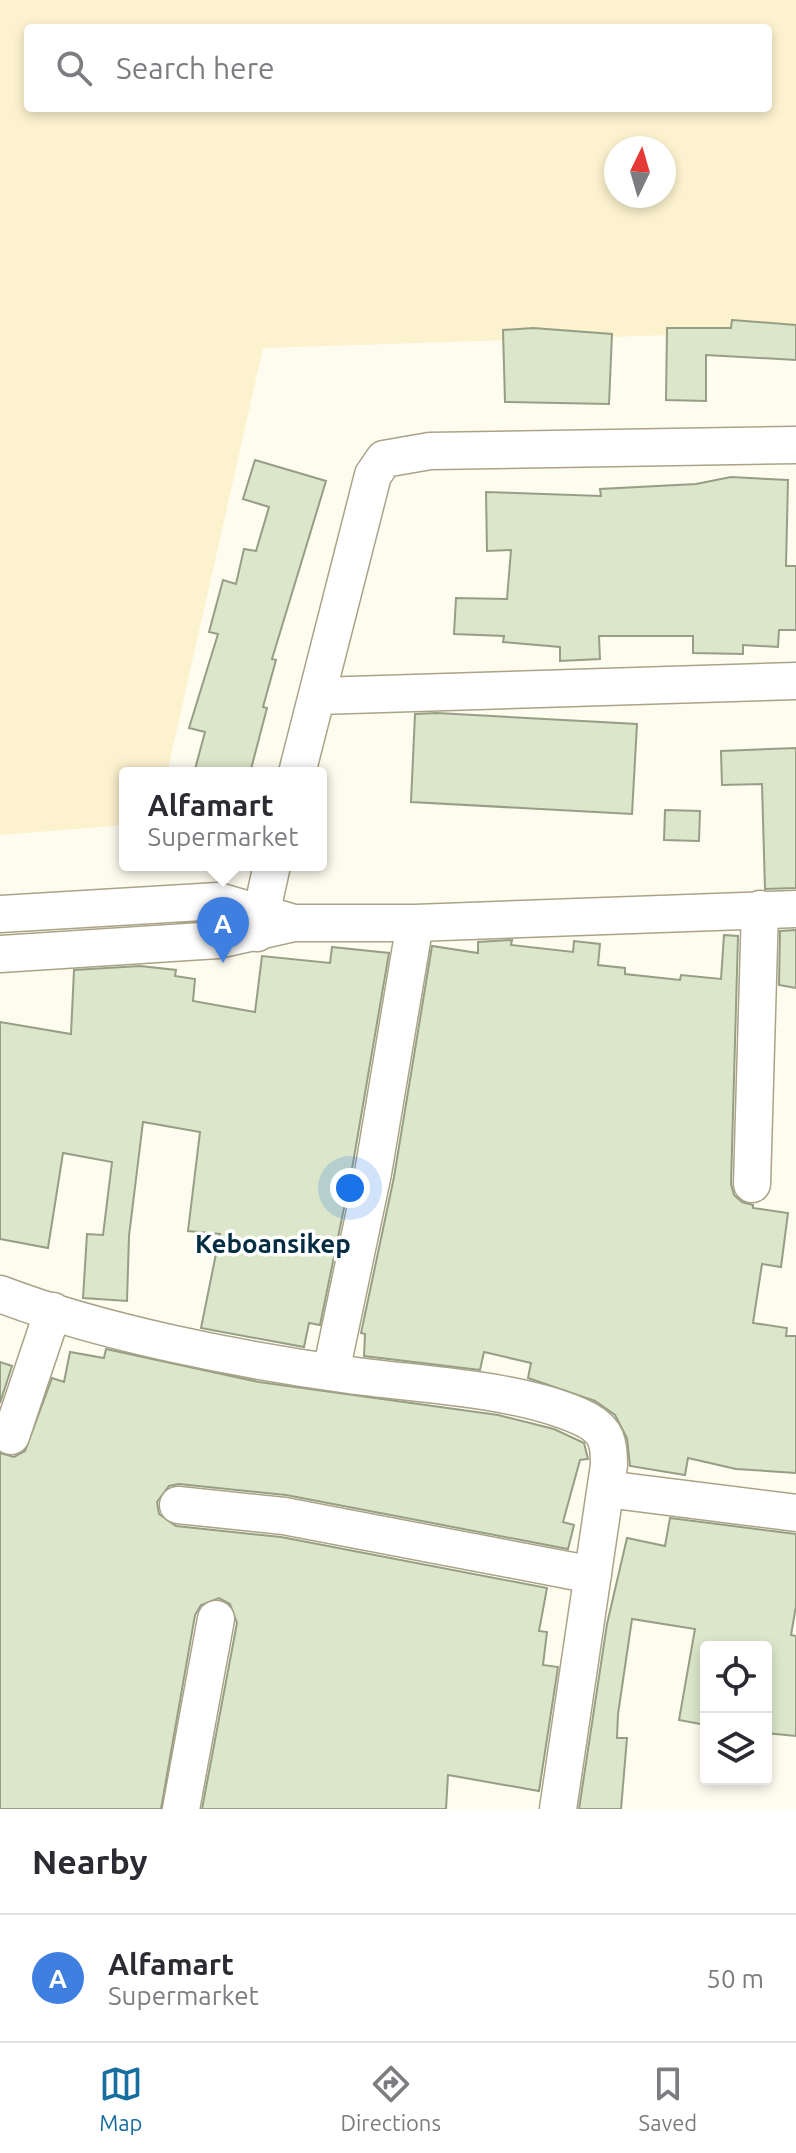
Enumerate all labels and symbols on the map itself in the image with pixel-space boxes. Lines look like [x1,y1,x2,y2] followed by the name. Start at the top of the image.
[604,136,676,208] north arrow
[197,897,249,963] pin: A
[330,1168,370,1208] your location
[195,1229,351,1258] district label: Keboansikep

